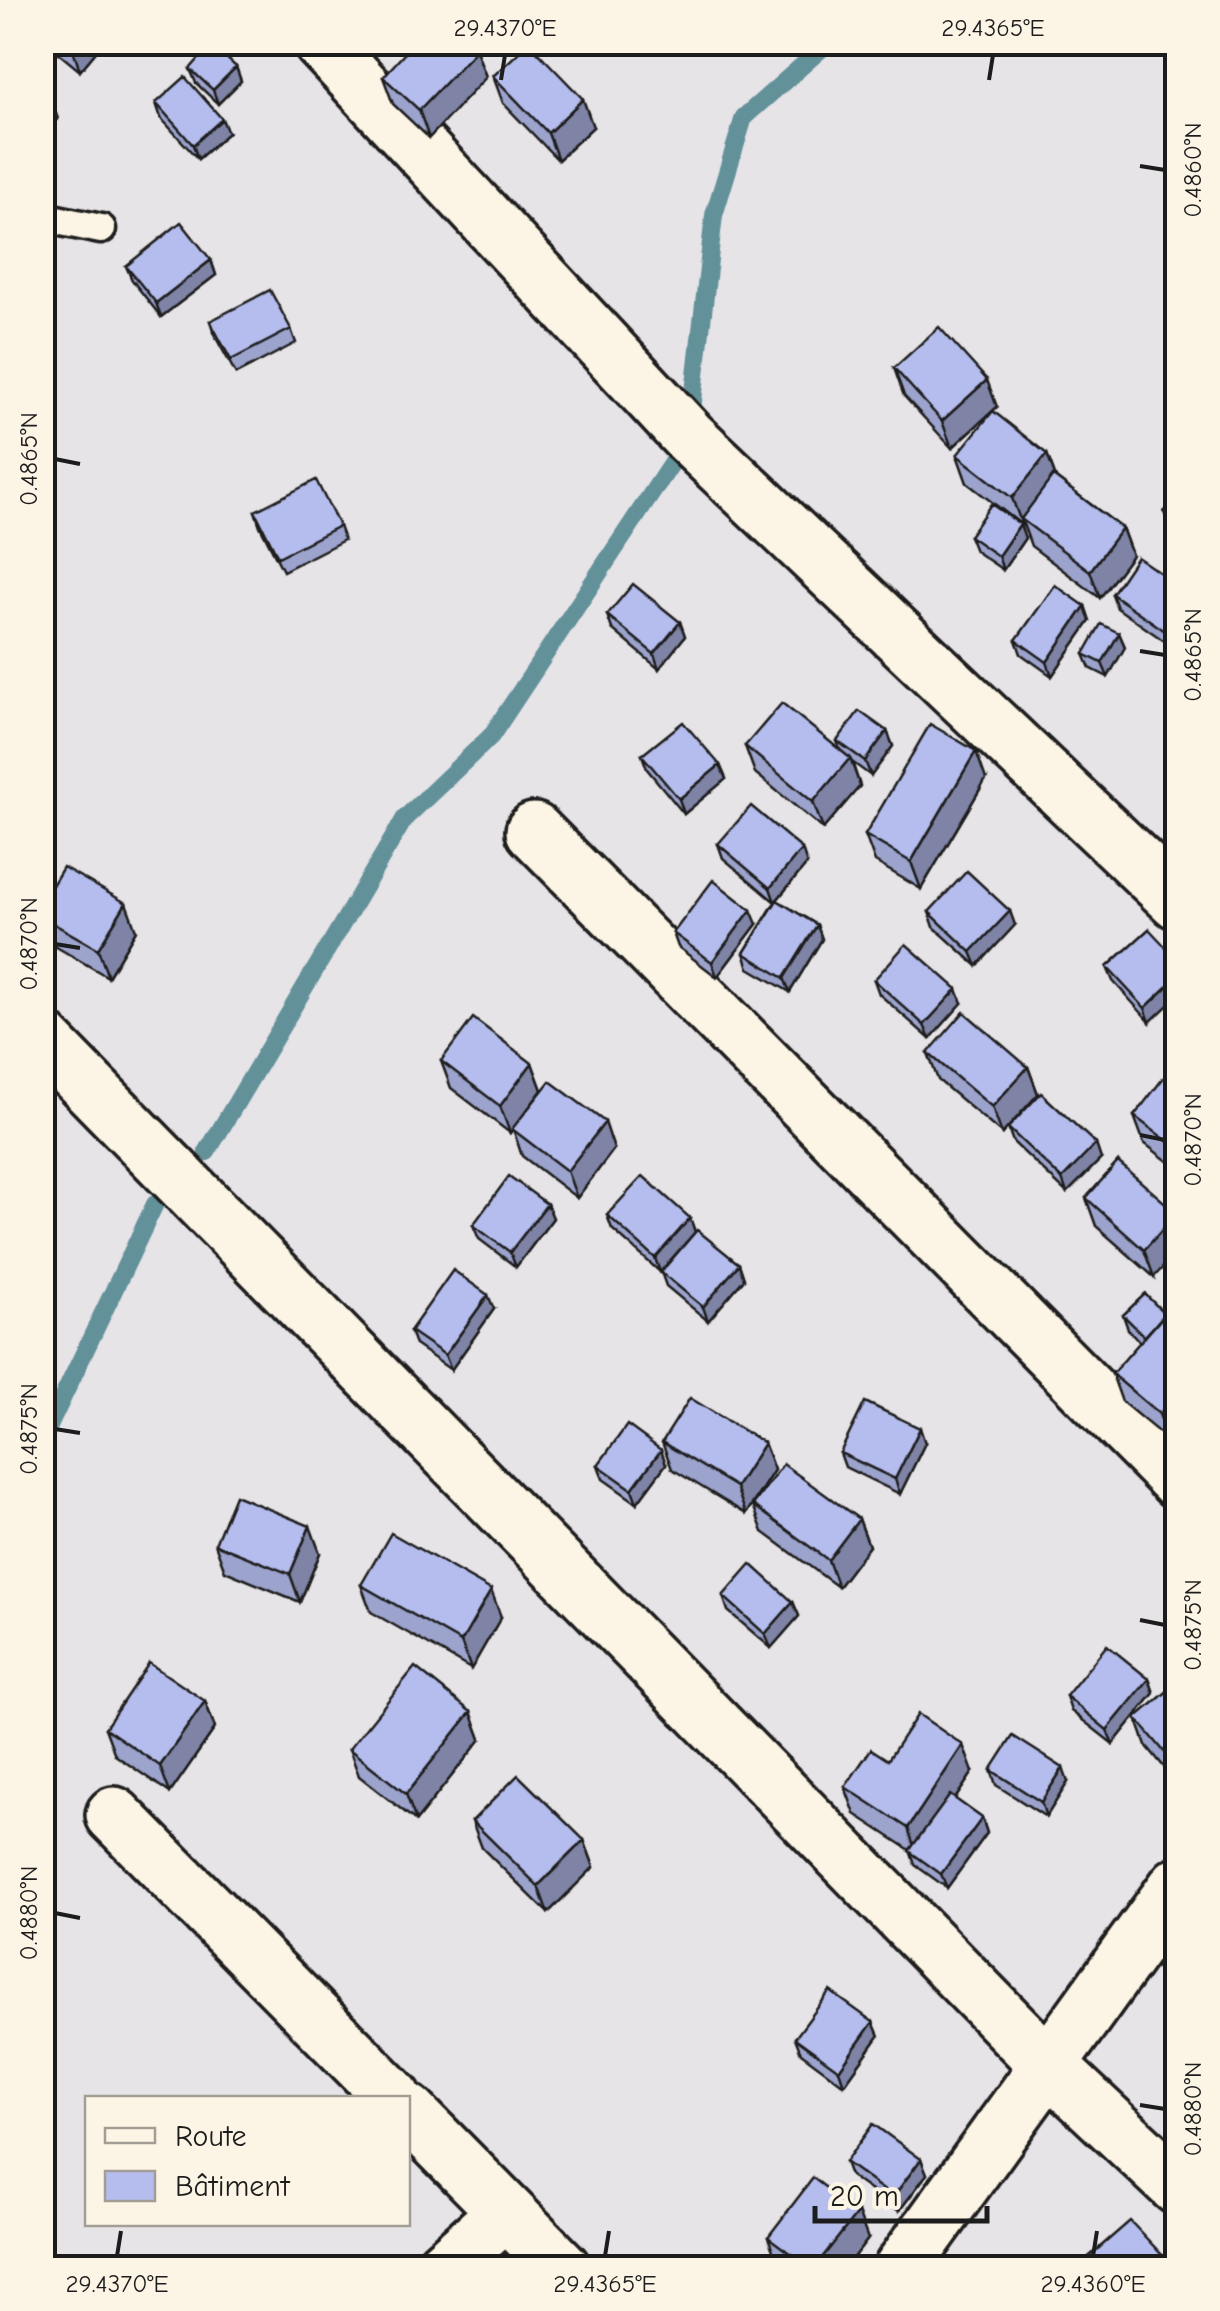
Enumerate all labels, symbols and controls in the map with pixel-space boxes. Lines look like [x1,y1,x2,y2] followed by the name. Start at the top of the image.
[453,13,557,42] text: 29.4370°E
[941,13,1045,42] text: 29.4365°E
[1178,122,1207,218] text: 0.4860°N
[14,412,43,506] text: 0.4865°N
[1178,608,1207,702] text: 0.4865°N
[14,897,43,991] text: 0.4870°N
[1178,1093,1207,1187] text: 0.4870°N
[14,1383,43,1475] text: 0.4875°N
[1178,1579,1207,1671] text: 0.4875°N
[14,1866,43,1960] text: 0.4880°N
[1178,2062,1207,2156] text: 0.4880°N
[85,2096,410,2226] legend
[175,2119,246,2154] text: Route
[815,2161,988,2223] scale bar
[175,2169,291,2204] text: Bâtiment
[830,2179,899,2214] text: 20 m
[65,2269,169,2298] text: 29.4370°E
[553,2269,657,2298] text: 29.4365°E
[1041,2269,1145,2298] text: 29.4360°E

